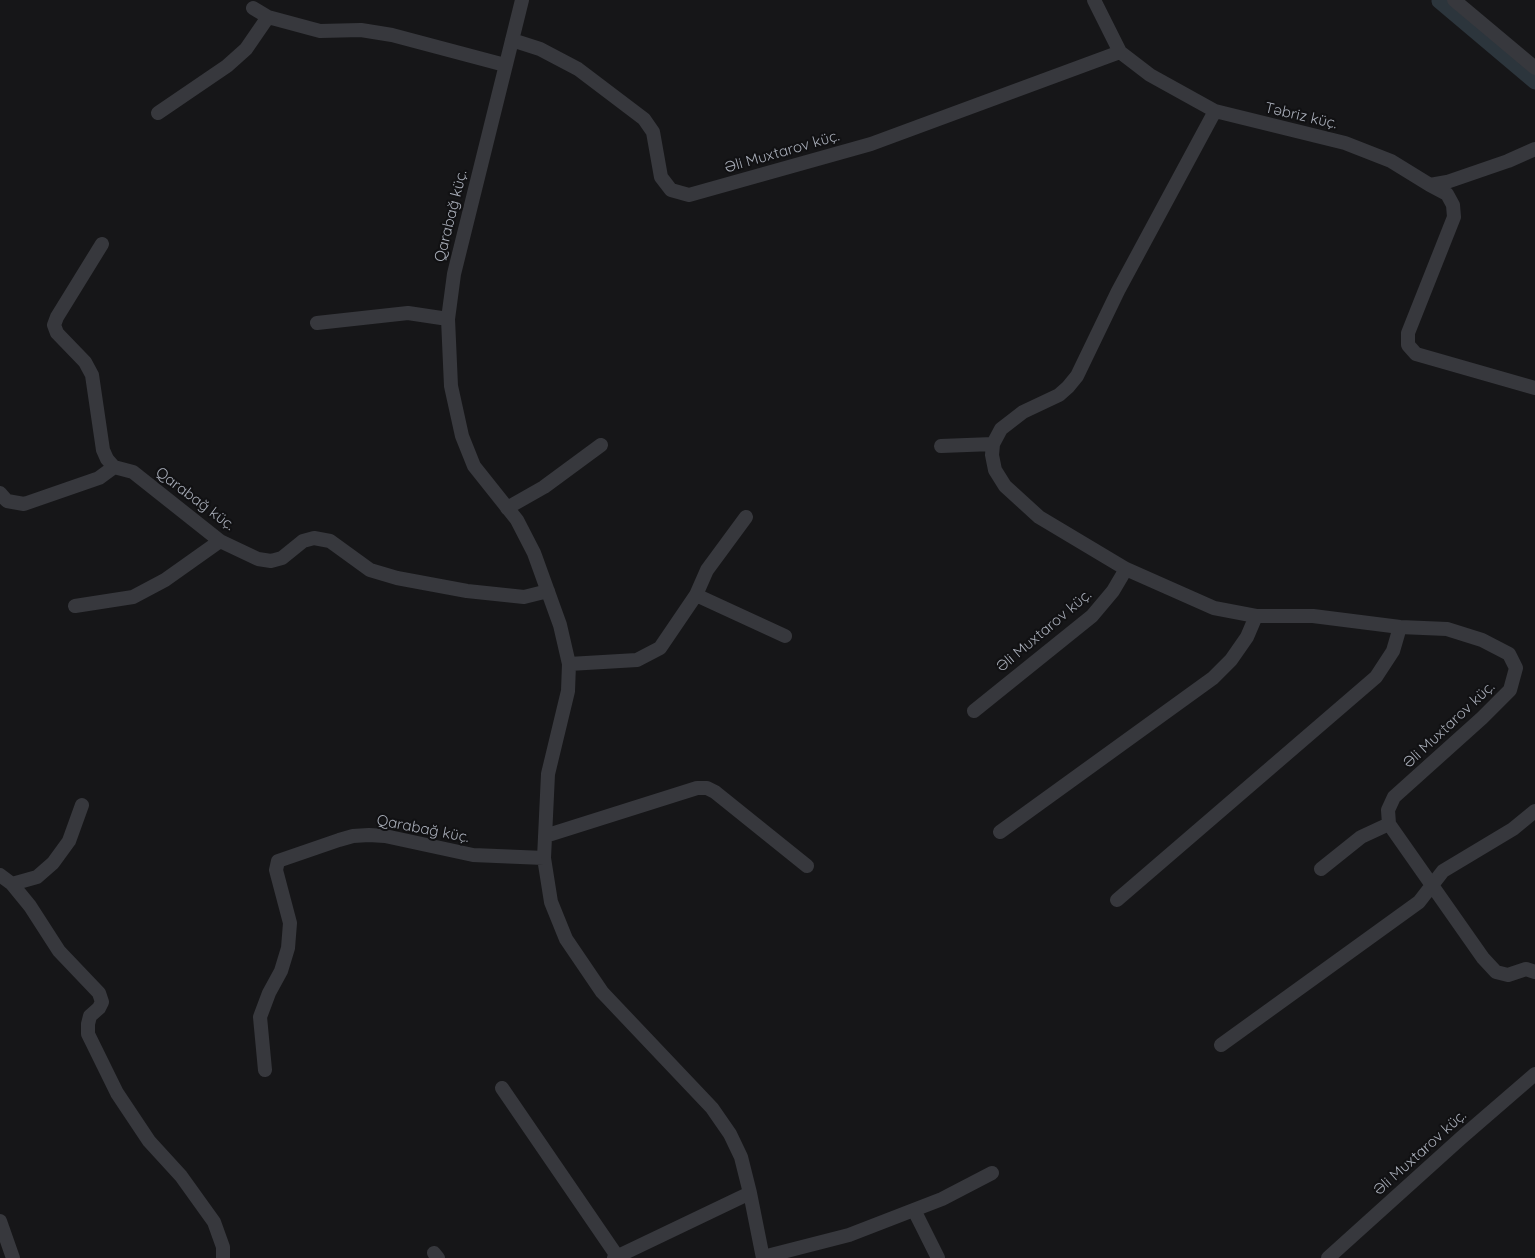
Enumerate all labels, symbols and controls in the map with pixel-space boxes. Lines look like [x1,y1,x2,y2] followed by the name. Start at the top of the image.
[1263,99,1339,133] street label: Təbriz küç.
[722,127,842,177] street label: Əli Muxtarov küç.
[431,168,471,264] street label: Qarabağ küç.
[152,464,238,534] street label: Qarabağ küç.
[993,586,1095,676] street label: Əli Muxtarov küç.
[1399,678,1499,772] street label: Əli Muxtarov küç.
[375,811,471,847] street label: Qarabağ küç.
[1370,1107,1470,1199] street label: Əli Muxtarov küç.

